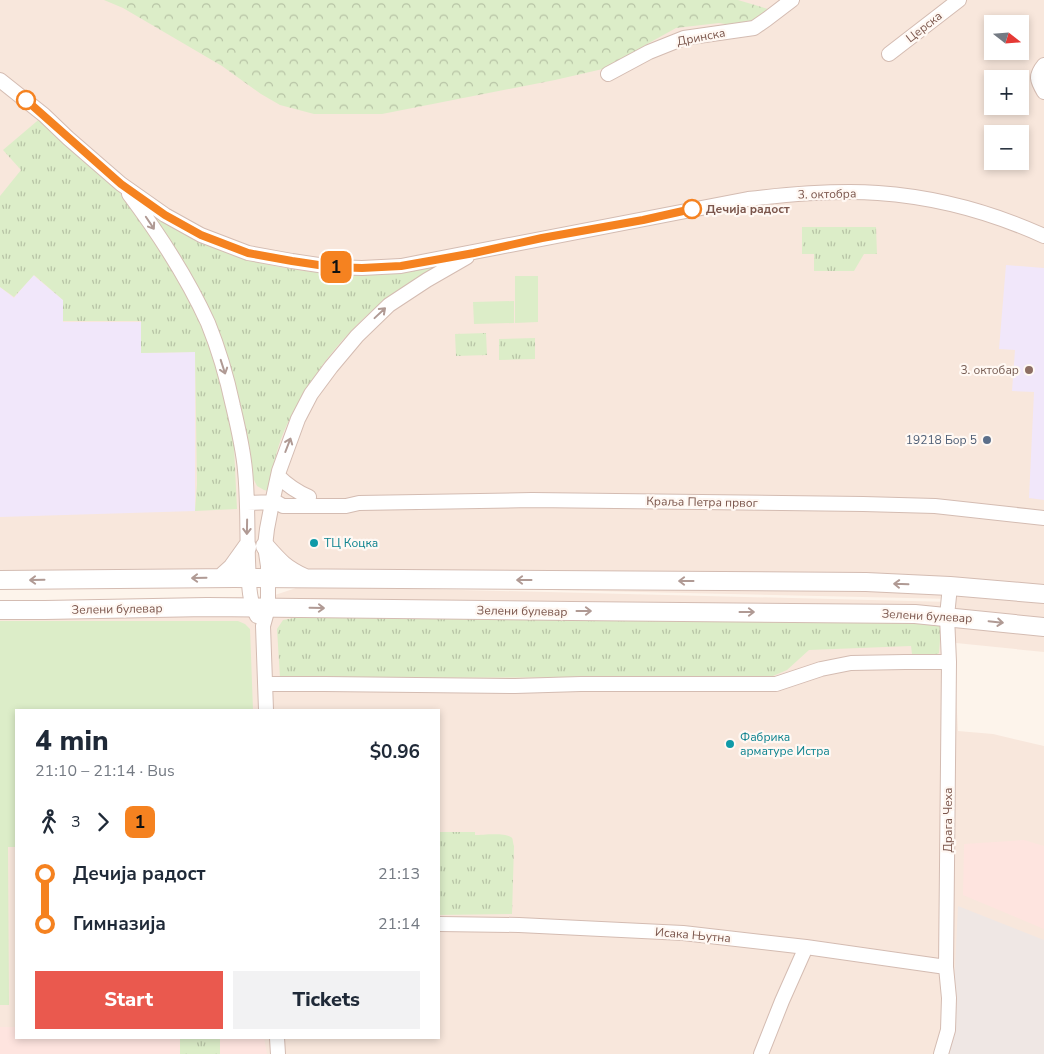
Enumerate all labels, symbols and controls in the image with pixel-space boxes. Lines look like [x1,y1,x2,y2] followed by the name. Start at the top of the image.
[903,8,945,46] street label: Церска
[984,15,1029,60] north arrow
[984,15,1029,170] map controls
[675,24,727,50] street label: Дринска
[984,70,1029,115] button: +
[16,90,36,110] unlabelled marker
[984,125,1029,170] button: −
[798,185,856,203] street label: 3. октобра
[682,199,702,219] marker: Дечија радост
[706,201,790,217] place label: Дечија радост
[145,216,155,230] one-way arrow
[320,251,352,283] line badge: 1
[331,255,341,279] text: 1
[374,307,387,319] one-way arrow
[219,359,228,374] one-way arrow
[960,362,1019,378] place label: 3. октобар
[1023,364,1035,376] marker: 3. октобар
[906,432,977,448] place label: 19218 Бор 5
[981,434,993,446] marker: 19218 Бор 5
[284,437,293,453] one-way arrow
[646,493,759,511] street label: Краља Петра првог
[242,518,252,535] one-way arrow
[324,535,378,551] place label: ТЦ Коцка
[308,537,320,549] marker: ТЦ Коцка
[192,573,208,583] one-way arrow
[29,576,45,585] one-way arrow
[516,576,532,585] one-way arrow
[679,576,695,586] one-way arrow
[894,579,910,588] one-way arrow
[71,600,163,618] street label: Зелени булевар
[476,602,568,620] street label: Зелени булевар
[309,604,325,613] one-way arrow
[576,606,592,616] one-way arrow
[881,606,973,626] street label: Зелени булевар
[738,607,755,617] one-way arrow
[988,617,1004,627] one-way arrow
[35,722,109,760] text: 4 min
[740,729,830,759] place label: Фабрика арматуре Истра
[724,738,736,750] marker: Фабрика арматуре Истра
[370,739,420,765] text: $0.96
[35,760,175,782] text: 21:10 – 21:14 · Bus
[940,787,956,853] street label: Драга Чеха
[35,808,63,836] icon: walk
[89,808,117,836] icon: forward
[135,810,145,834] text: 1
[71,811,81,833] text: 3
[73,861,206,887] text: Дечија радост
[378,863,420,885] text: 21:13
[73,911,166,937] text: Гимназија
[378,913,420,935] text: 21:14
[654,924,732,946] street label: Исака Њутна
[35,971,223,1029] button: Start
[233,971,420,1029] button: Tickets

